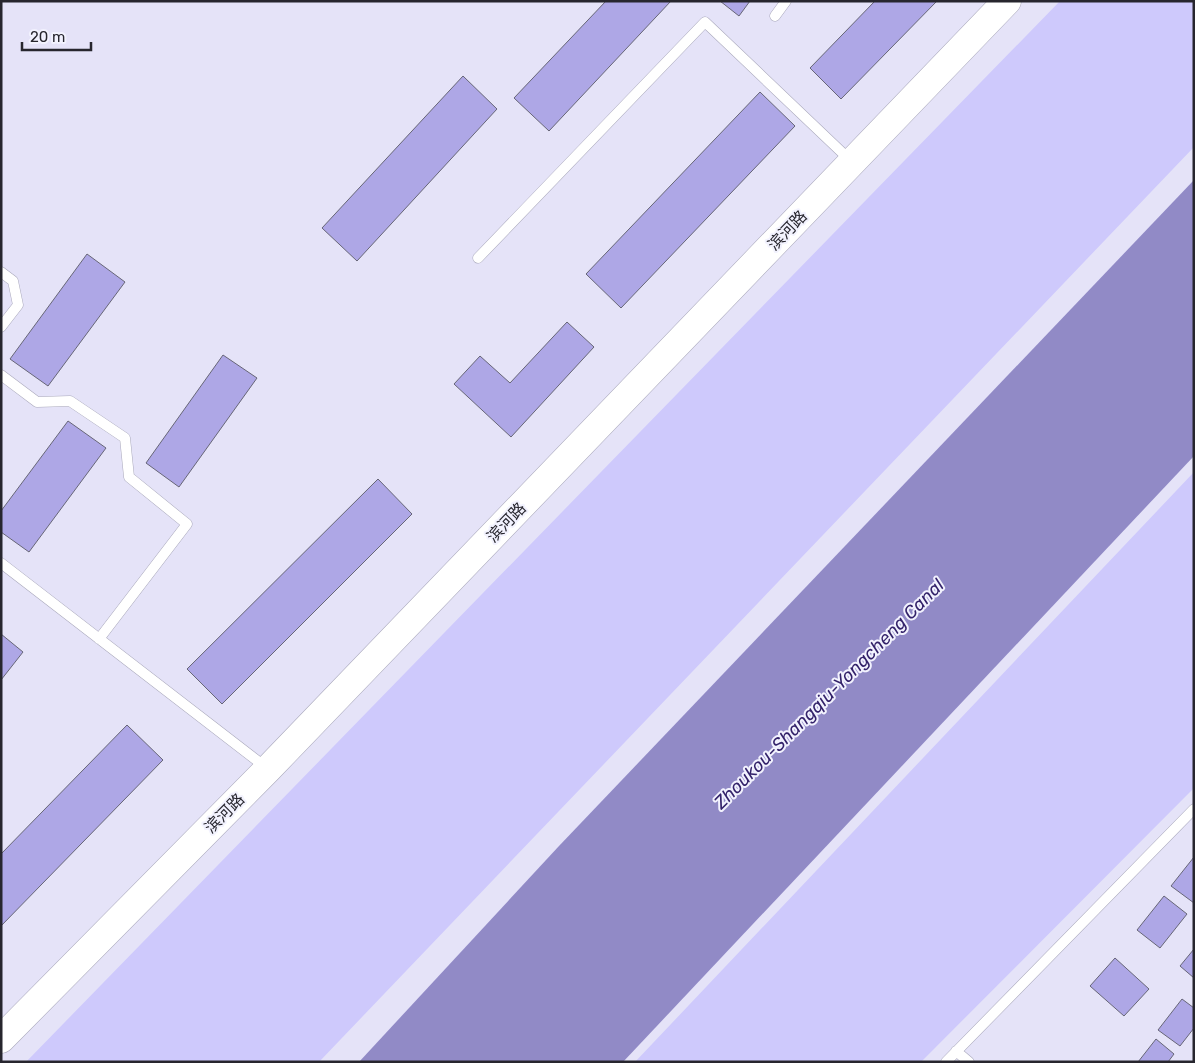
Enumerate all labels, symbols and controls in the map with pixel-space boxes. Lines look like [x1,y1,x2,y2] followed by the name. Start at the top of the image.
[22,20,91,52] scale bar
[30,28,65,46] text: 20 m
[764,206,811,254] street label: 滨河路
[483,498,530,546] street label: 滨河路
[709,574,949,814] water label: Zhoukou-Shangqiu-Yongcheng Canal
[201,790,248,837] street label: 滨河路

